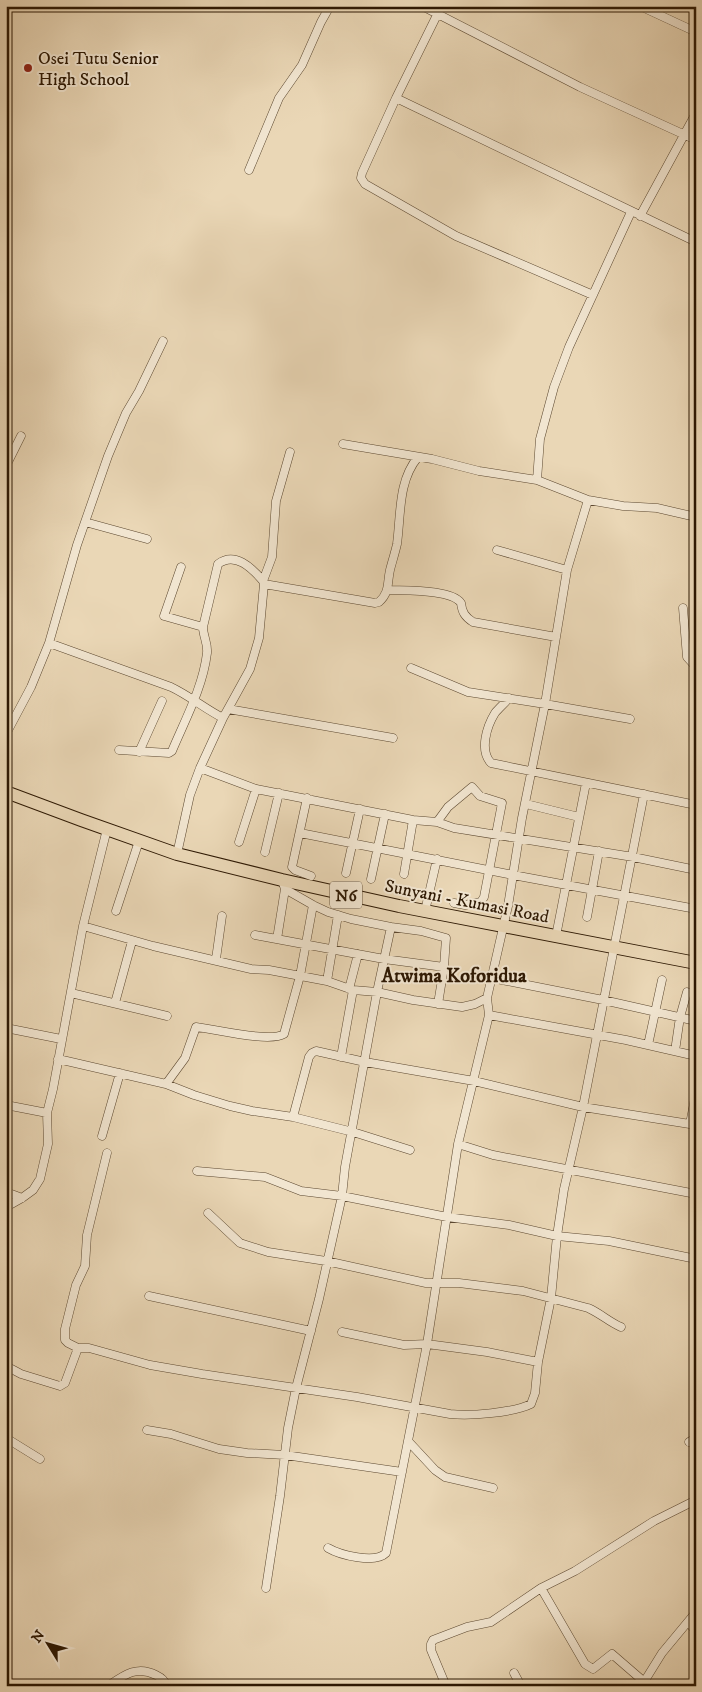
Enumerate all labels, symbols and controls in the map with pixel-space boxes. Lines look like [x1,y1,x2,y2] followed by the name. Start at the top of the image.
[38,48,159,91] place label: Osei Tutu Senior High School
[22,62,34,74] marker: Osei Tutu Senior High School
[383,875,551,929] street label: Sunyani - Kumasi Road
[330,882,362,908] road number: N6
[380,964,527,989] district label: Atwima Koforidua
[22,1620,72,1670] north arrow
[28,1626,49,1647] text: N

